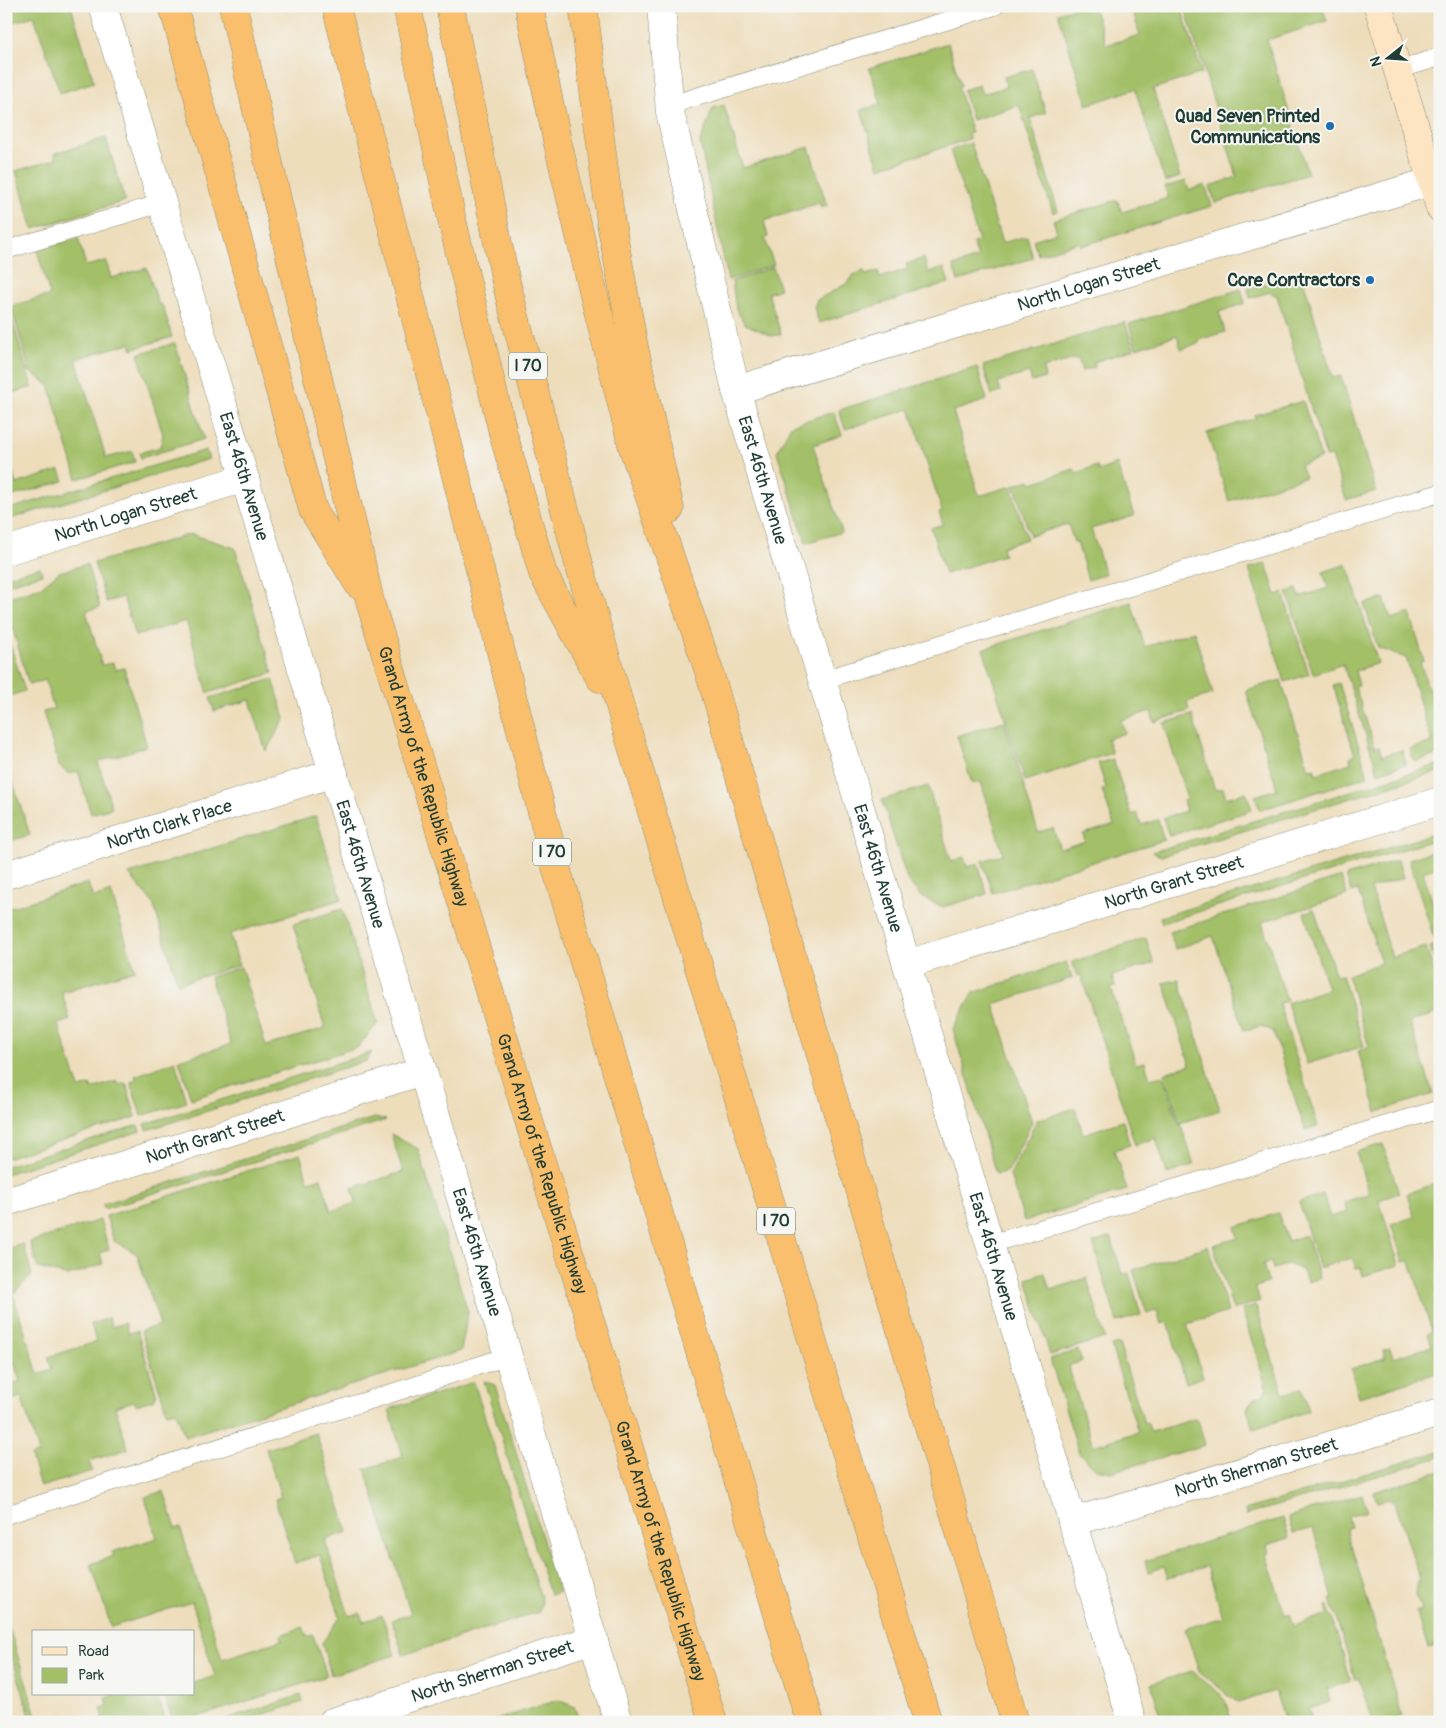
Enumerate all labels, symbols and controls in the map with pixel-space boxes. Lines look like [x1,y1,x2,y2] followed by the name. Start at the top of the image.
[1364,32,1414,82] north arrow
[1367,55,1386,69] text: N
[1175,105,1321,149] place label: Quad Seven Printed Communications
[1324,120,1336,132] marker: Quad Seven Printed Communications
[1015,252,1163,317] street label: North Logan Street
[1227,269,1361,292] place label: Core Contractors
[1364,274,1376,286] marker: Core Contractors
[509,352,547,380] road number: I 70
[214,409,274,543] street label: East 46th Avenue
[733,413,793,547] street label: East 46th Avenue
[52,482,200,547] street label: North Logan Street
[373,643,474,910] street label: Grand Army of the Republic Highway
[104,794,235,855] street label: North Clark Place
[330,797,391,931] street label: East 46th Avenue
[848,801,908,935] street label: East 46th Avenue
[533,839,571,866] road number: I 70
[1102,850,1247,914] street label: North Grant Street
[491,1031,593,1297] street label: Grand Army of the Republic Highway
[143,1104,288,1169] street label: North Grant Street
[447,1185,507,1319] street label: East 46th Avenue
[964,1189,1024,1324] street label: East 46th Avenue
[757,1208,795,1234] road number: I 70
[610,1418,711,1684] street label: Grand Army of the Republic Highway
[1172,1432,1341,1502] street label: North Sherman Street
[32,1630,195,1696] legend
[408,1635,577,1708] street label: North Sherman Street
[78,1642,109,1661] text: Road
[78,1666,105,1685] text: Park

